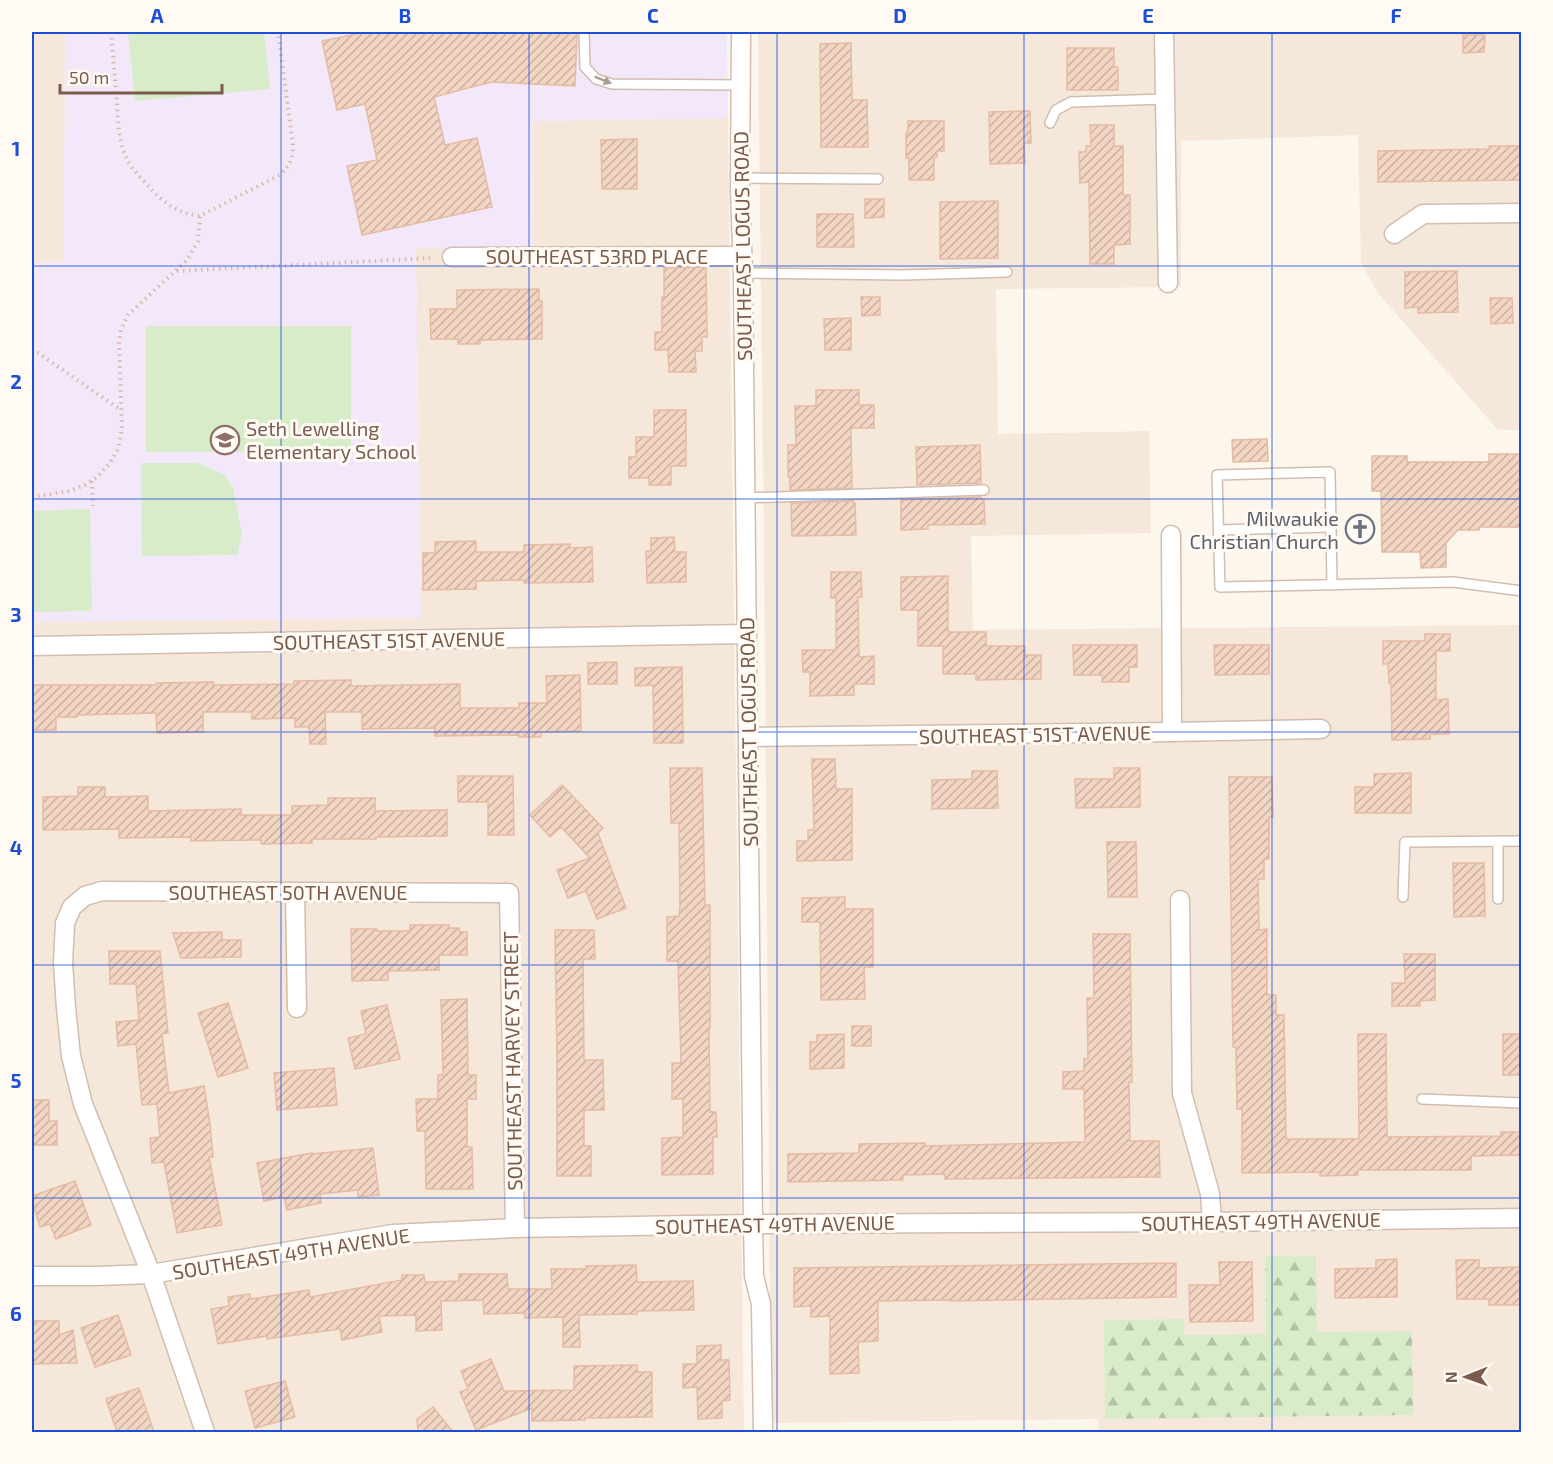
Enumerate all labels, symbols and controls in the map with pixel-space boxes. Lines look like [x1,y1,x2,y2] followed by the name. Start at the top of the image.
[150,3,164,27] text: A
[399,3,411,27] text: B
[647,3,659,27] text: C
[893,3,907,27] text: D
[1142,3,1154,27] text: E
[1390,3,1402,27] text: F
[60,57,222,95] scale bar
[69,66,109,88] text: 50 m
[594,75,612,85] one-way arrow
[728,131,756,361] street label: SOUTHEAST LOGUS ROAD
[12,136,20,160] text: 1
[486,244,708,268] street label: SOUTHEAST 53RD PLACE
[10,369,22,393] text: 2
[246,416,416,463] place label: Seth Lewelling Elementary School
[209,424,241,456] school or university icon: Seth Lewelling Elementary School
[1190,506,1339,553] place label: Milwaukie Christian Church
[1344,513,1376,545] church icon: Milwaukie Christian Church
[10,602,22,626] text: 3
[734,617,762,847] street label: SOUTHEAST LOGUS ROAD
[273,626,505,654] street label: SOUTHEAST 51ST AVENUE
[919,720,1151,748] street label: SOUTHEAST 51ST AVENUE
[10,835,23,859] text: 4
[169,880,407,904] street label: SOUTHEAST 50TH AVENUE
[498,931,526,1191] street label: SOUTHEAST HARVEY STREET
[10,1068,22,1092] text: 5
[1141,1207,1381,1235] street label: SOUTHEAST 49TH AVENUE
[655,1210,895,1238] street label: SOUTHEAST 49TH AVENUE
[171,1222,411,1284] street label: SOUTHEAST 49TH AVENUE
[10,1301,22,1325] text: 6
[1436,1347,1496,1407] north arrow
[1441,1371,1460,1383] text: N

